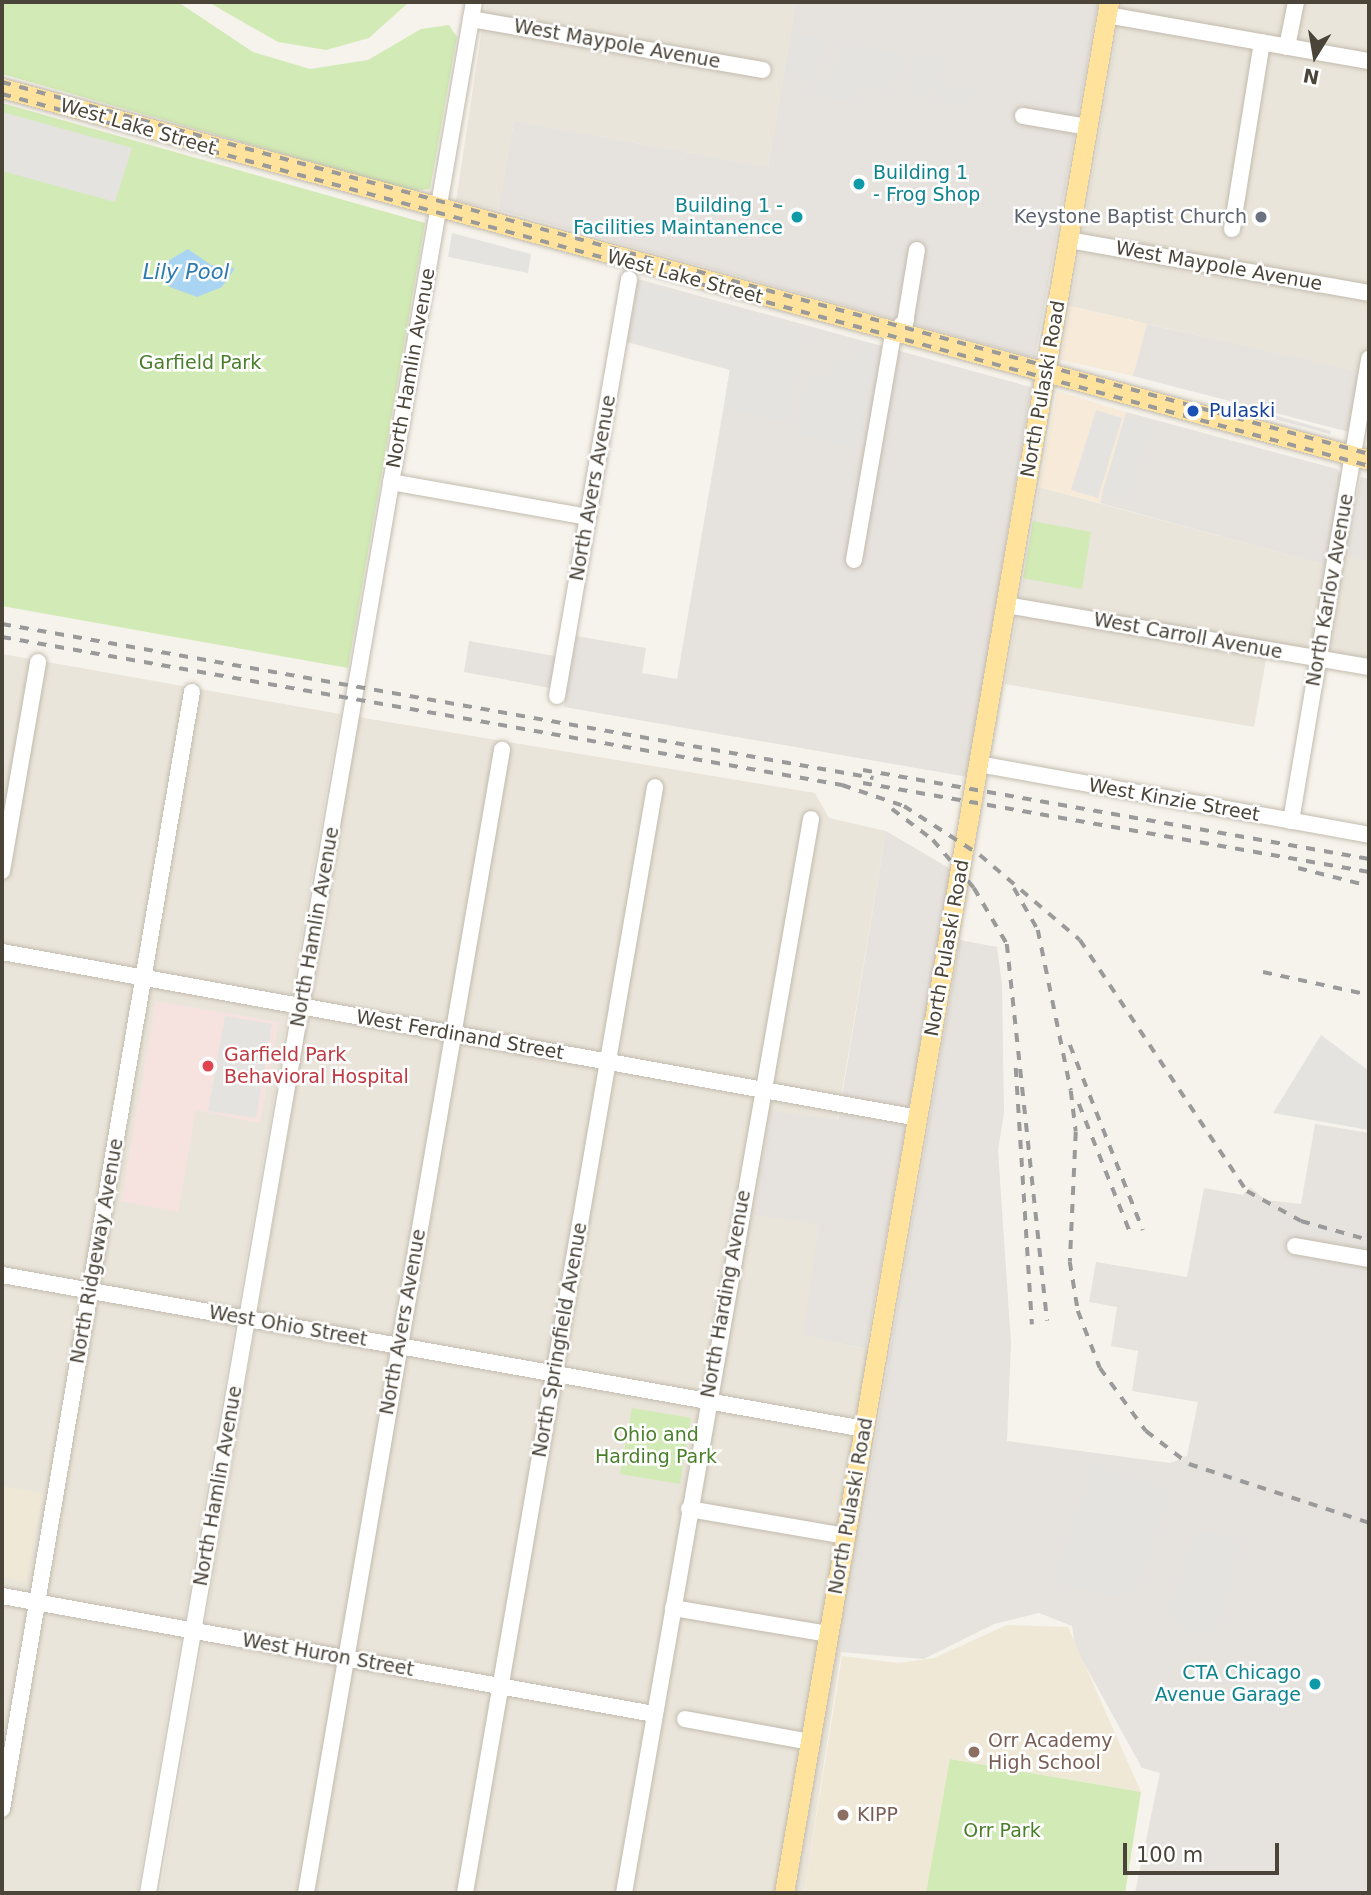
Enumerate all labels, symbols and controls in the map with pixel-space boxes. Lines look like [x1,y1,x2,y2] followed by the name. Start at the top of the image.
[512,15,722,73] street label: West Maypole Avenue
[1280,21,1350,91] north arrow
[1301,64,1321,89] text: N
[58,94,218,160] street label: West Lake Street
[873,162,980,206] place label: Building 1 - Frog Shop
[851,176,867,192] marker: Building 1 - Frog Shop
[573,195,783,239] place label: Building 1 - Facilities Maintanence
[1014,206,1247,228] place label: Keystone Baptist Church
[789,209,805,225] marker: Building 1 - Facilities Maintanence
[1253,209,1269,225] marker: Keystone Baptist Church
[1114,237,1324,295] street label: West Maypole Avenue
[604,245,766,309] street label: West Lake Street
[143,259,229,285] water label: Lily Pool
[382,266,440,470] street label: North Hamlin Avenue
[1016,299,1070,479] street label: North Pulaski Road
[139,352,261,374] park label: Garfield Park
[565,393,621,583] street label: North Avers Avenue
[1209,400,1275,422] place label: Pulaski
[1183,401,1203,421] marker: Pulaski
[1302,492,1358,688] street label: North Karlov Avenue
[1092,608,1284,664] street label: West Carroll Avenue
[1087,774,1261,826] street label: West Kinzie Street
[286,825,344,1029] street label: North Hamlin Avenue
[920,858,974,1038] street label: North Pulaski Road
[354,1005,566,1065] street label: West Ferdinand Street
[224,1044,409,1088] place label: Garfield Park Behavioral Hospital
[198,1056,218,1076] marker: Garfield Park Behavioral Hospital
[66,1136,128,1366] street label: North Ridgeway Avenue
[696,1188,756,1400] street label: North Harding Avenue
[528,1221,592,1459] street label: North Springfield Avenue
[375,1227,431,1417] street label: North Avers Avenue
[207,1301,369,1351] street label: West Ohio Street
[189,1384,247,1588] street label: North Hamlin Avenue
[824,1416,878,1596] street label: North Pulaski Road
[595,1424,717,1468] park label: Ohio and Harding Park
[240,1629,416,1681] street label: West Huron Street
[1155,1662,1301,1706] place label: CTA Chicago Avenue Garage
[1307,1676,1323,1692] marker: CTA Chicago Avenue Garage
[988,1730,1113,1774] place label: Orr Academy High School
[966,1744,982,1760] marker: Orr Academy High School
[857,1804,898,1826] place label: KIPP
[835,1807,851,1823] marker: KIPP
[963,1820,1041,1842] park label: Orr Park
[1126,1828,1282,1872] scale bar
[1136,1843,1203,1867] text: 100 m

